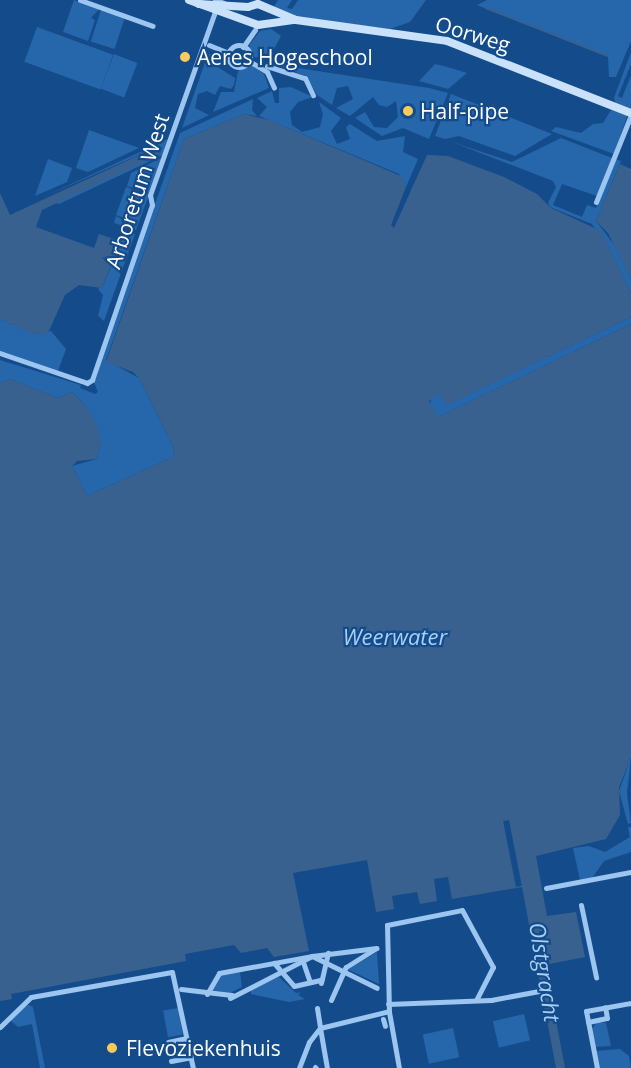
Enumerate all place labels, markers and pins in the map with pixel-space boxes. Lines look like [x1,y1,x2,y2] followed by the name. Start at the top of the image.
[197,44,373,70] place label: Aeres Hogeschool
[178,50,192,64] marker: Aeres Hogeschool
[420,98,509,124] place label: Half-pipe
[401,104,415,118] marker: Half-pipe
[126,1035,281,1061] place label: Flevoziekenhuis
[103,1039,121,1057] marker: Flevoziekenhuis

